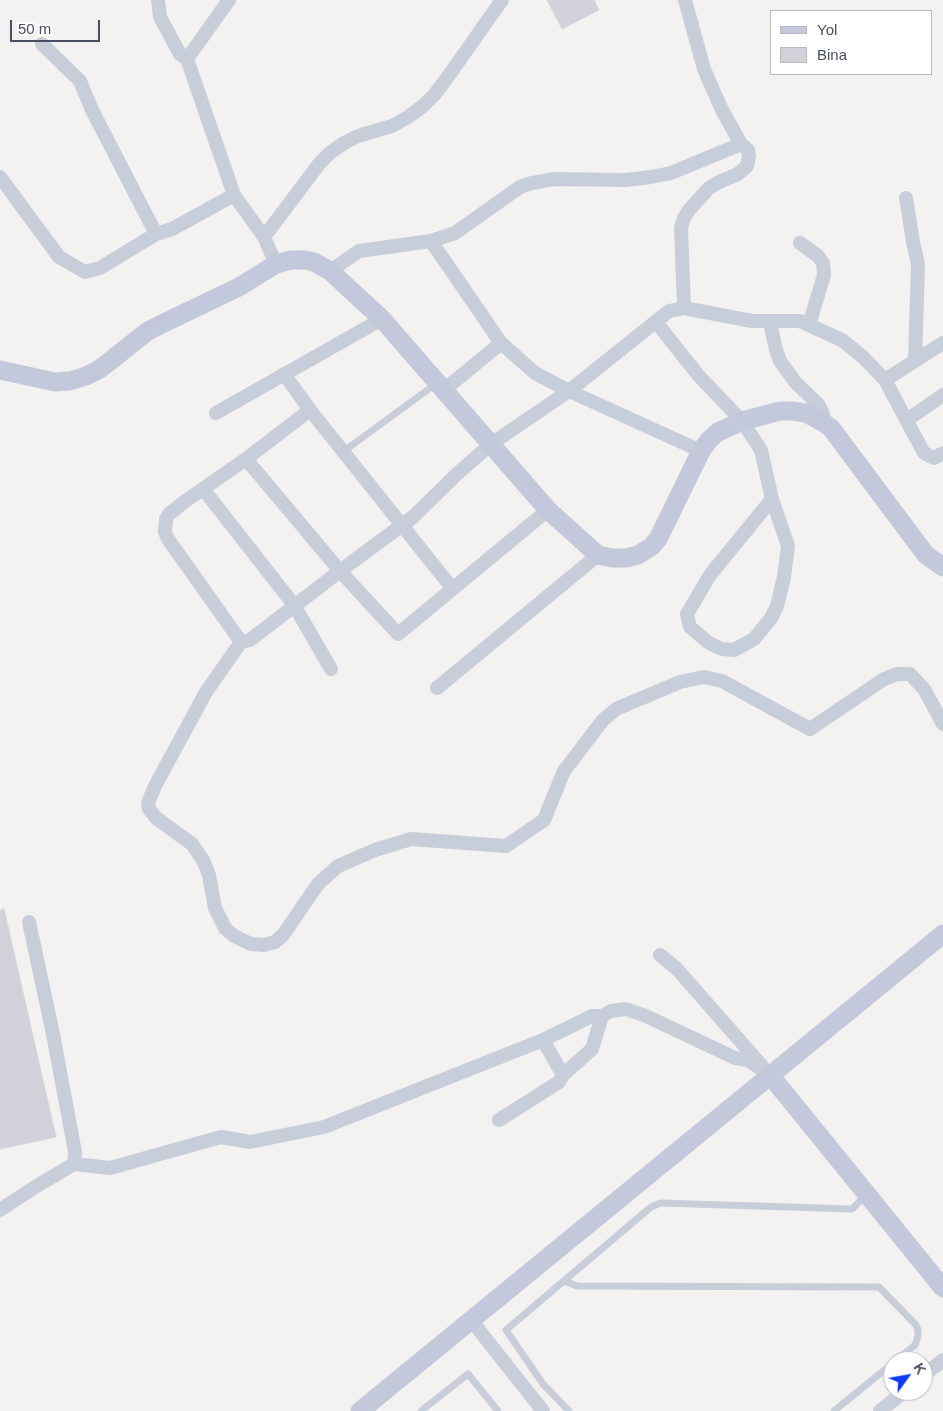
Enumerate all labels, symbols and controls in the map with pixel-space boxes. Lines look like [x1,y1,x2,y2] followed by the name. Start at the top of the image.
[12,10,102,42] scale bar
[770,10,933,75] legend
[18,20,51,37] text: 50 m
[817,21,837,38] text: Yol
[817,46,847,63] text: Bina
[883,1351,933,1401] north arrow
[910,1360,929,1377] text: K

